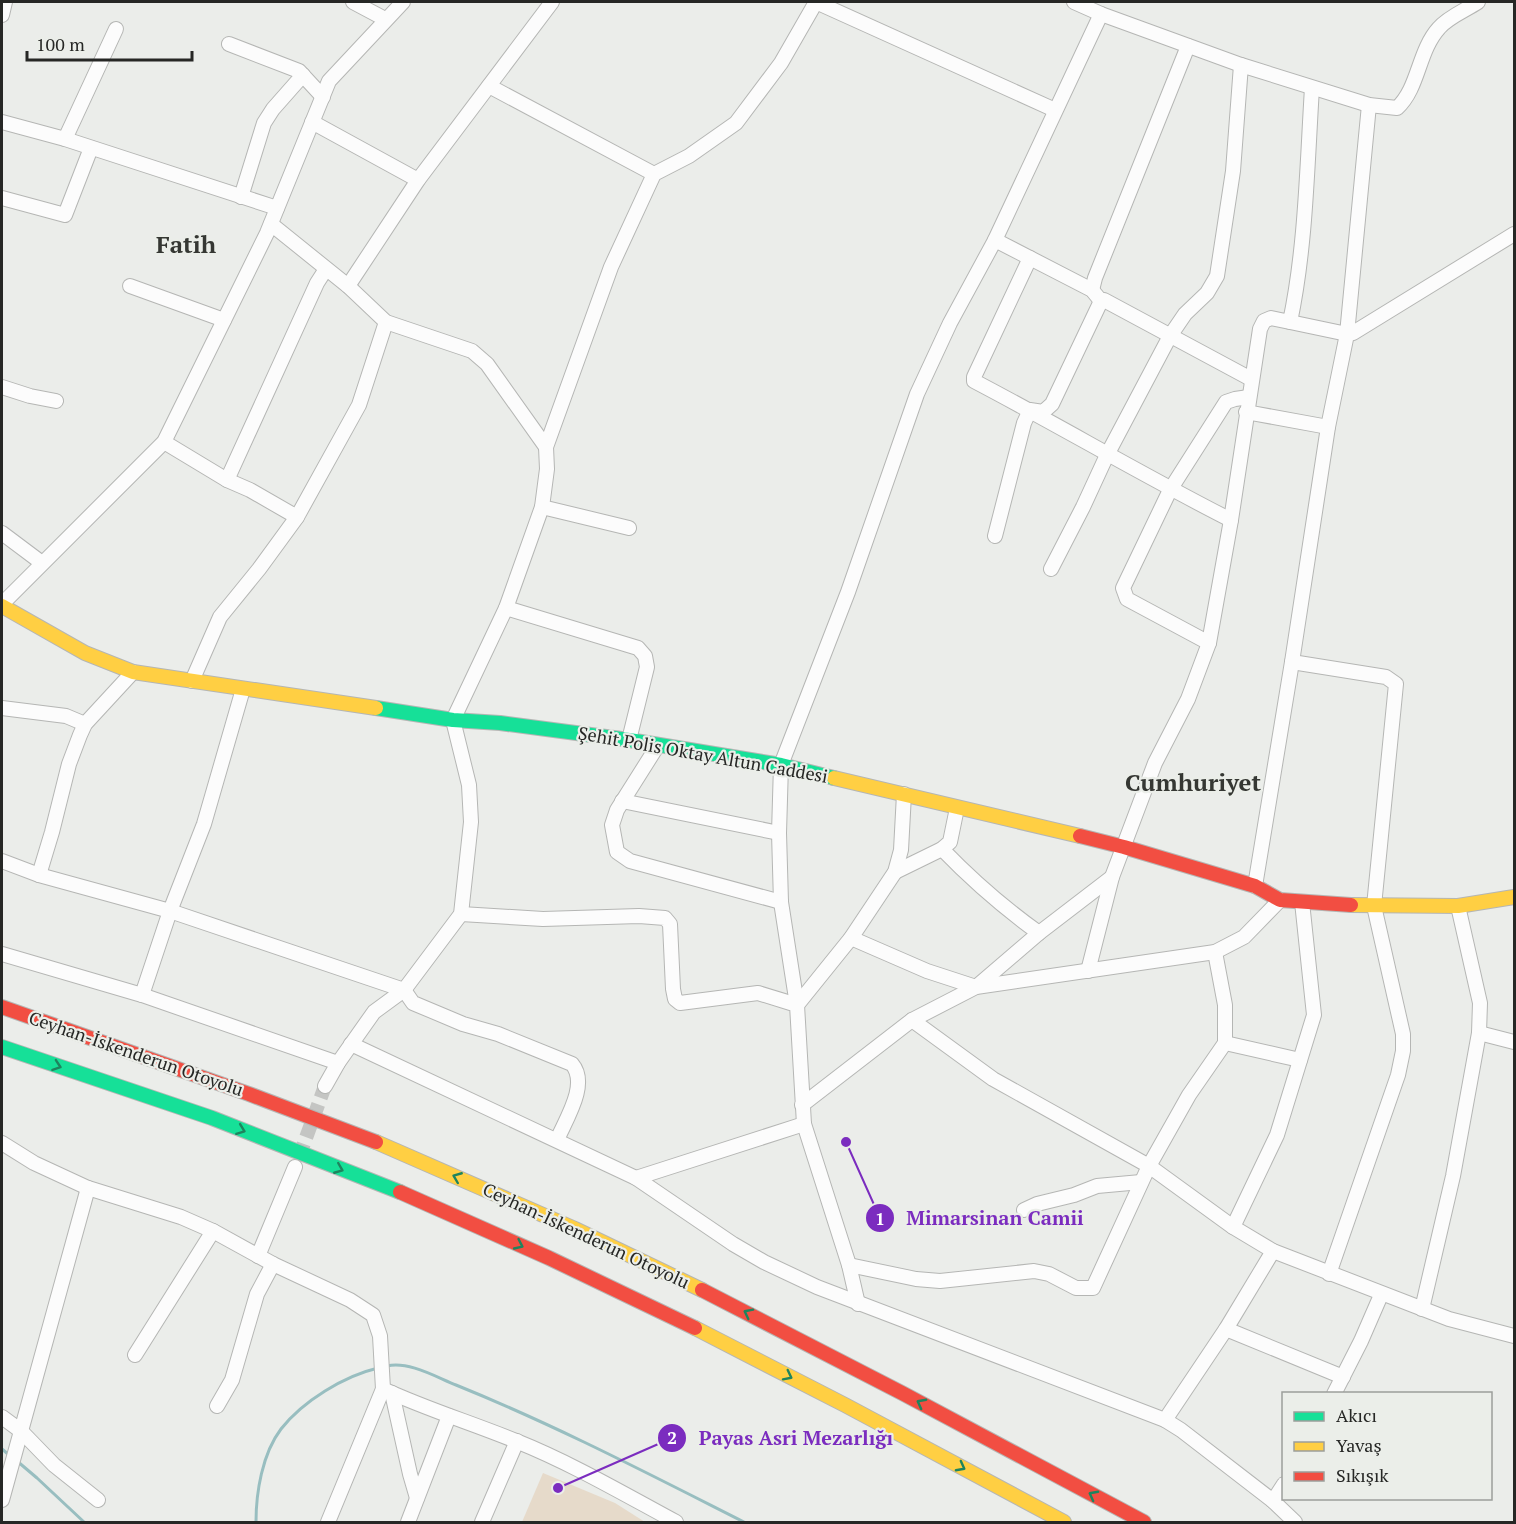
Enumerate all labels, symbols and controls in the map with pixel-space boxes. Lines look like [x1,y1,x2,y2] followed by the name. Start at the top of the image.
[27,24,192,62] scale bar
[36,32,85,56] text: 100 m
[156,228,217,260] district label: Fatih
[576,720,830,788] street label: Şehit Polis Oktay Altun Caddesi
[1125,766,1261,798] district label: Cumhuriyet
[26,1005,247,1101] street label: Ceyhan-İskenderun Otoyolu
[51,1059,62,1071] one-way arrow
[235,1123,246,1135] one-way arrow
[333,1162,344,1174] one-way arrow
[453,1172,464,1184] one-way arrow
[479,1177,694,1294] street label: Ceyhan-İskenderun Otoyolu
[865,1199,1096,1237] callout: Mimarsinan Camii
[906,1204,1084,1231] text: Mimarsinan Camii
[875,1206,885,1230] text: 1
[512,1237,523,1249] one-way arrow
[743,1309,754,1320] one-way arrow
[782,1369,793,1381] one-way arrow
[1282,1392,1492,1500] legend
[917,1399,927,1410] one-way arrow
[1336,1403,1377,1427] text: Akıcı
[657,1419,905,1457] callout: Payas Asri Mezarlığı
[699,1424,894,1451] text: Payas Asri Mezarlığı
[667,1425,677,1449] text: 2
[1336,1433,1382,1457] text: Yavaş
[955,1460,965,1471] one-way arrow
[1336,1463,1389,1487] text: Sıkışık
[1089,1491,1099,1502] one-way arrow

